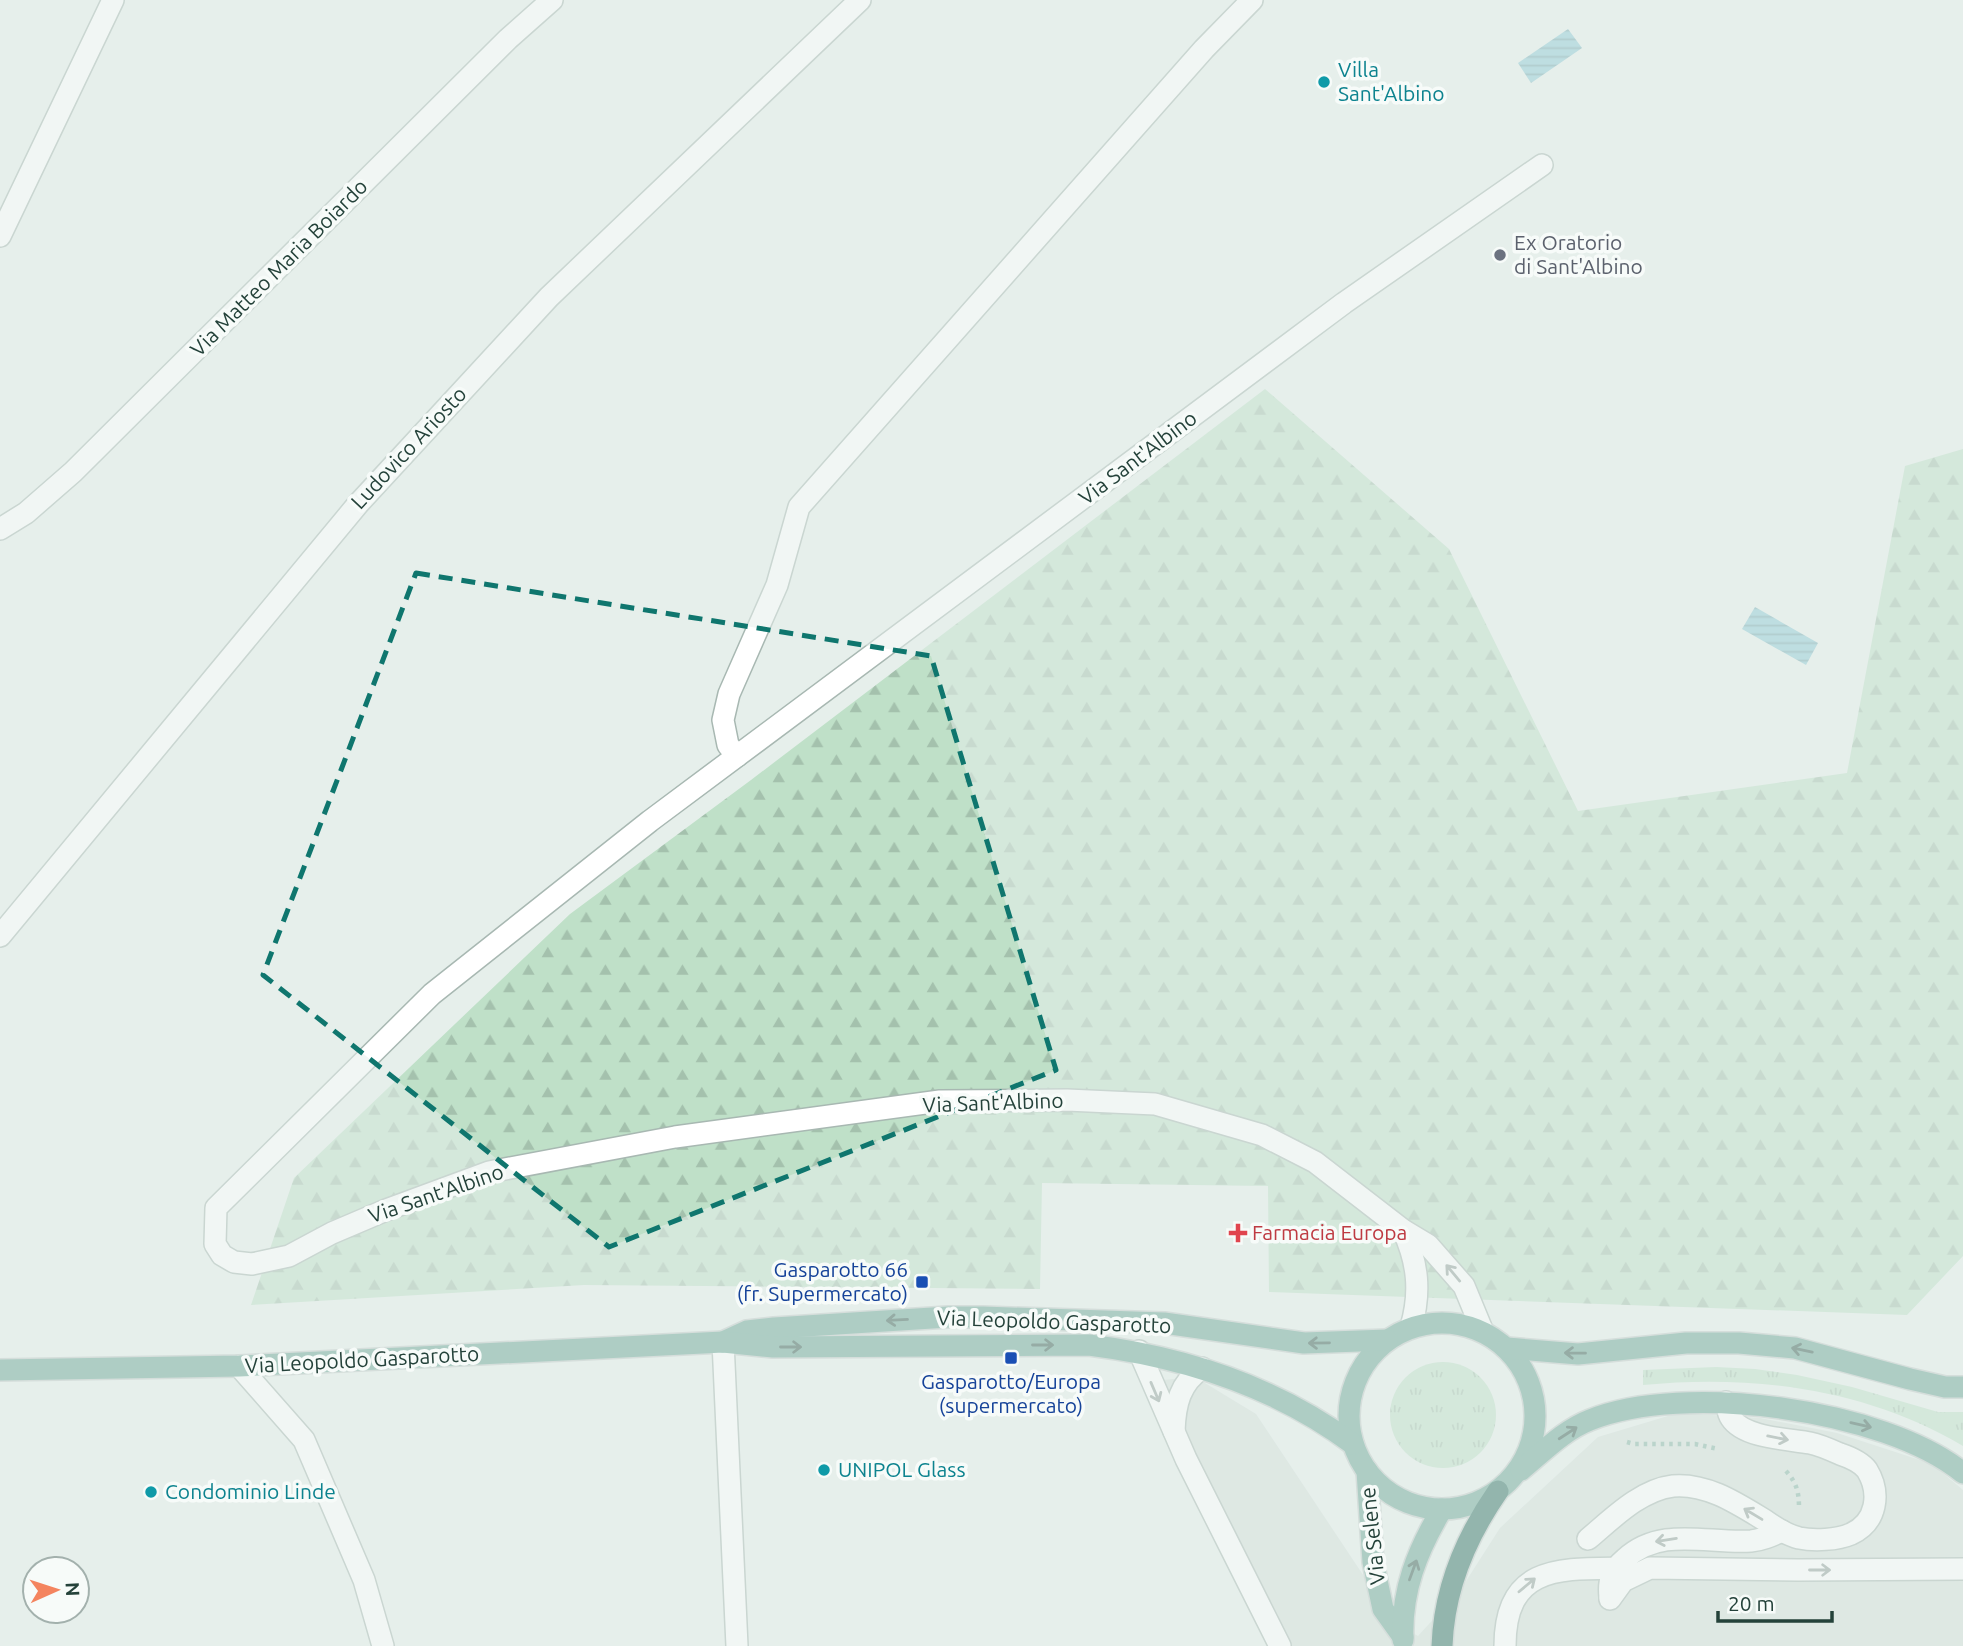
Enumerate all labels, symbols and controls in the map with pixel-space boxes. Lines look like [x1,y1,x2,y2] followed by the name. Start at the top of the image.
[1338,57,1445,105] place label: Villa Sant'Albino
[1316,74,1332,90] marker: Villa Sant'Albino
[185,174,372,361] street label: Via Matteo Maria Boiardo
[1514,230,1643,278] place label: Ex Oratorio di Sant'Albino
[1492,247,1508,263] marker: Ex Oratorio di Sant'Albino
[346,381,471,513] street label: Ludovico Ariosto
[1074,405,1201,509] street label: Via Sant'Albino
[922,1088,1064,1116] street label: Via Sant'Albino
[365,1159,506,1227] street label: Via Sant'Albino
[1252,1220,1407,1244] place label: Farmacia Europa
[1230,1225,1246,1241] marker: Farmacia Europa
[737,1257,908,1305] place label: Gasparotto 66 (fr. Supermercato)
[1445,1264,1461,1282] one-way arrow
[914,1274,930,1290] marker: Gasparotto 66 (fr. Supermercato)
[936,1305,1172,1337] street label: Via Leopoldo Gasparotto
[886,1313,909,1326] one-way arrow
[1308,1336,1331,1350] one-way arrow
[1031,1338,1054,1352] one-way arrow
[779,1340,802,1354] one-way arrow
[244,1341,480,1377] street label: Via Leopoldo Gasparotto
[1791,1342,1814,1356] one-way arrow
[1564,1346,1587,1359] one-way arrow
[1003,1350,1019,1366] marker: Gasparotto/Europa (supermercato)
[921,1369,1101,1417] place label: Gasparotto/Europa (supermercato)
[1149,1381,1162,1403] one-way arrow
[1849,1418,1872,1432] one-way arrow
[1558,1426,1577,1440] one-way arrow
[1766,1431,1789,1445] one-way arrow
[838,1457,966,1481] place label: UNIPOL Glass
[816,1462,832,1478] marker: UNIPOL Glass
[165,1479,336,1503] place label: Condominio Linde
[143,1484,159,1500] marker: Condominio Linde
[1355,1486,1389,1586] street label: Via Selene
[1744,1507,1764,1521] one-way arrow
[1655,1534,1678,1547] one-way arrow
[21,1555,91,1625] north arrow
[1408,1560,1420,1582] one-way arrow
[1808,1563,1831,1577] one-way arrow
[1518,1577,1536,1593] one-way arrow
[1718,1580,1832,1624] scale bar
[62,1581,84,1597] text: N
[1728,1591,1775,1615] text: 20 m

